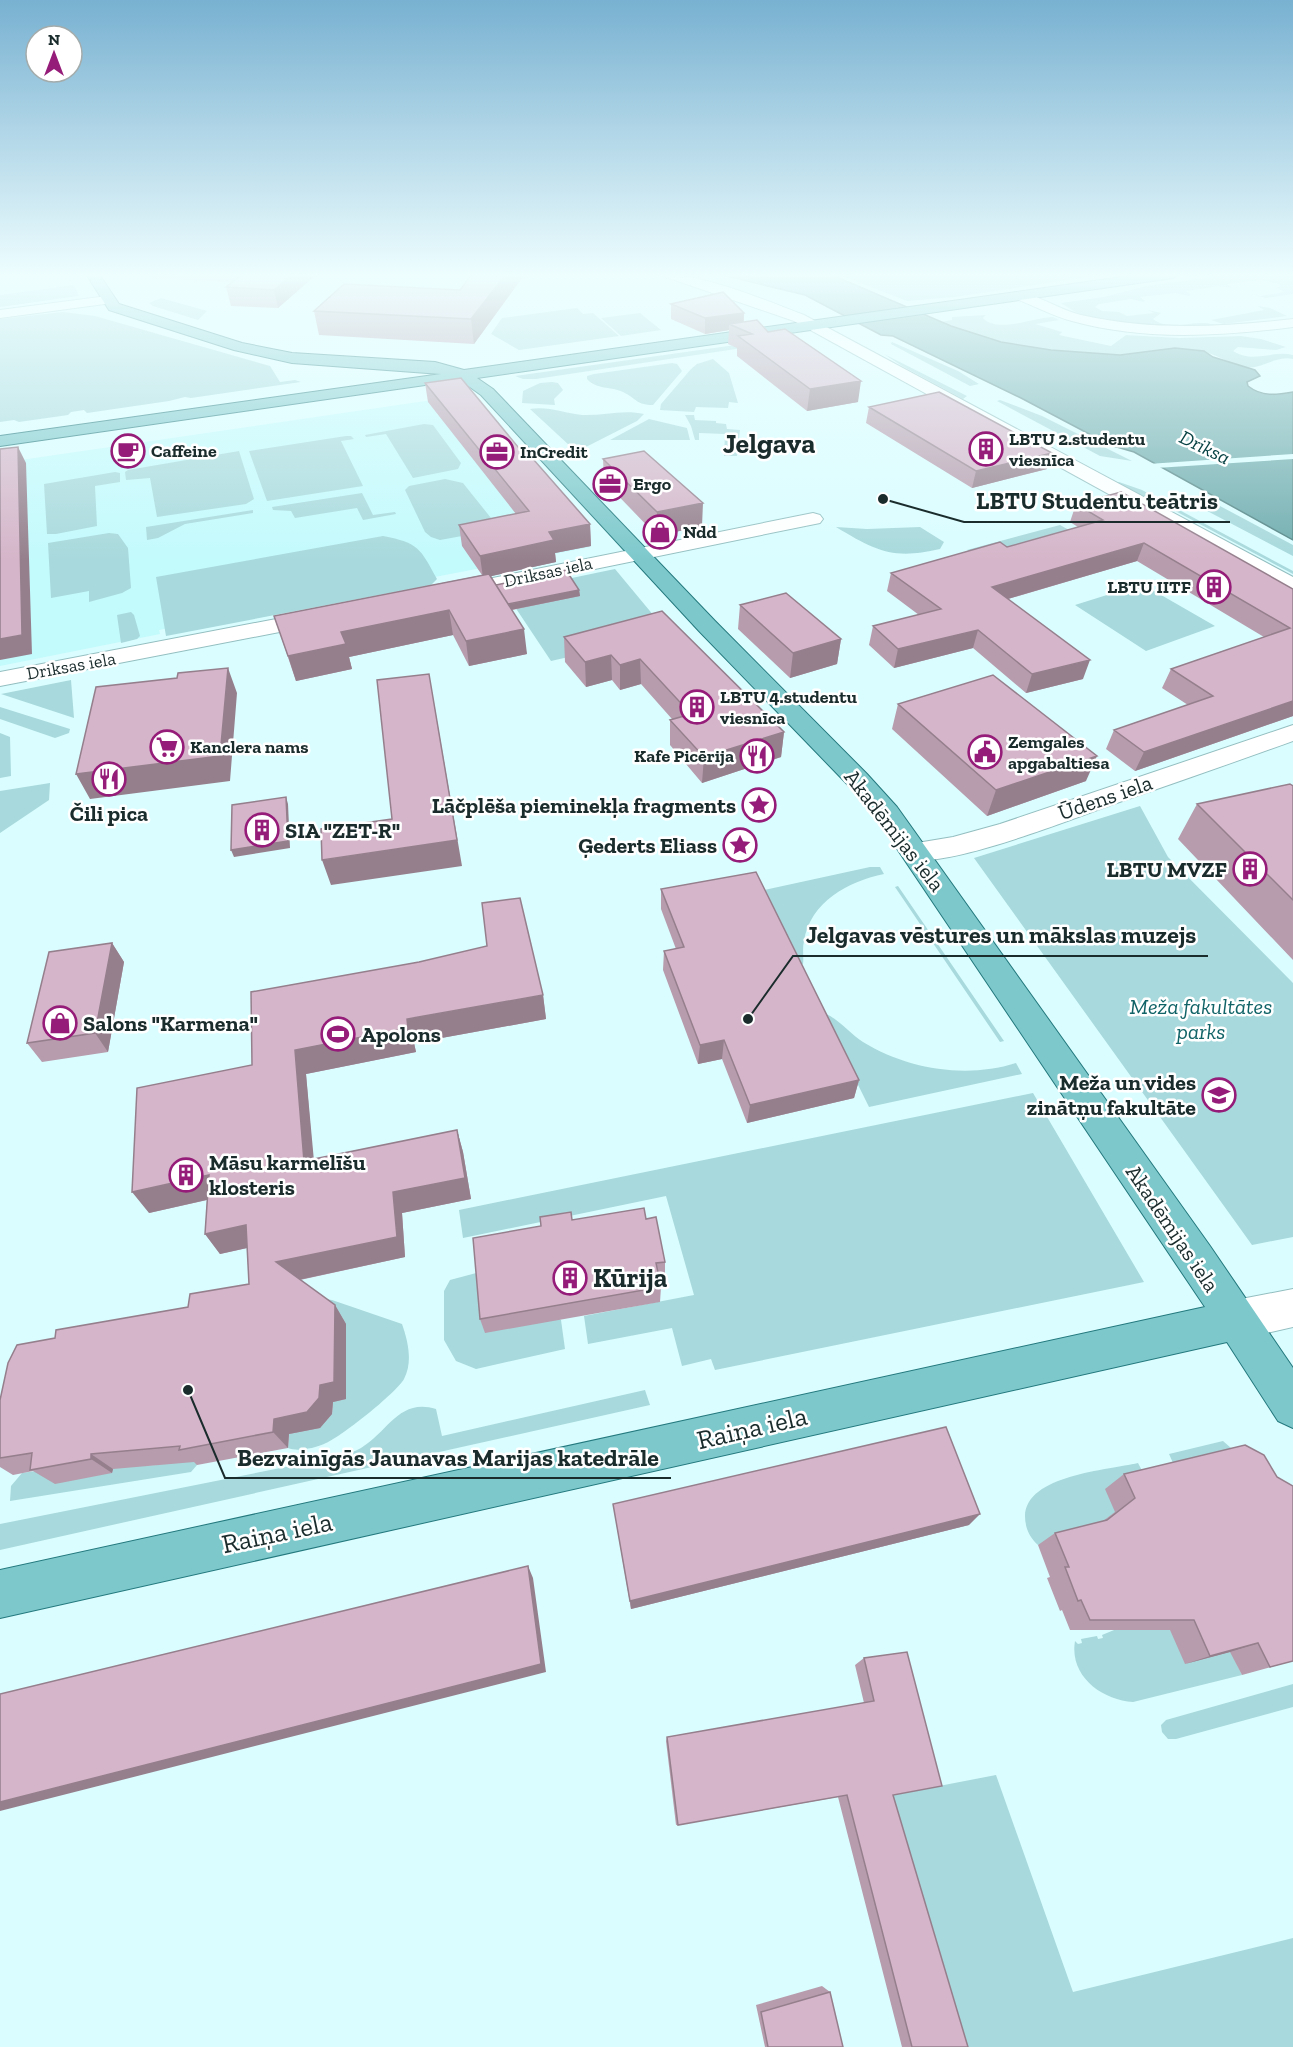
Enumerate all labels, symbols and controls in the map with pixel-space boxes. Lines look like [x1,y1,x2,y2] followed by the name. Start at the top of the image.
[24,24,84,84] north arrow
[48,30,60,49] text: N
[1176,425,1234,469] water label: Driksa
[723,427,815,460] district label: Jelgava
[1009,428,1146,471] place label: LBTU 2.studentu viesnīca
[968,431,1004,467] building icon: LBTU 2.studentu viesnīca
[110,433,146,469] cafe icon: Caffeine
[479,434,515,470] office icon: InCredit
[151,440,217,462] place label: Caffeine
[520,441,589,463] place label: InCredit
[592,466,628,502] office icon: Ergo
[633,473,672,495] place label: Ergo
[964,480,1230,522] callout: LBTU Studentu teātris
[976,486,1218,515] text: LBTU Studentu teātris
[642,514,678,550] shop icon: Ndd
[683,521,718,543] place label: Ndd
[502,552,595,592] street label: Driksas iela
[1196,569,1232,605] building icon: LBTU IITF
[1107,576,1191,598] place label: LBTU IITF
[25,647,118,685] street label: Driksas iela
[720,686,857,729] place label: LBTU 4.studentu viesnīca
[679,689,715,725] building icon: LBTU 4.studentu viesnīca
[149,729,185,765] supermarket icon: Kanclera nams
[1008,731,1109,774] place label: Zemgales apgabaltiesa
[967,734,1003,770] public building icon: Zemgales apgabaltiesa
[190,736,308,758] place label: Kanclera nams
[739,738,775,774] restaurant icon: Kafe Picērija
[634,745,734,767] place label: Kafe Picērija
[91,761,127,797] restaurant icon: Čili pica
[839,764,951,897] street label: Akadēmijas iela
[1055,769,1156,826] street label: Ūdens iela
[741,787,777,823] place icon: Lāčplēša pieminekļa fragments
[432,792,736,819] place label: Lāčplēša pieminekļa fragments
[70,800,148,827] place label: Čili pica
[244,812,280,848] building icon: SIA "ZET-R"
[285,817,400,844] place label: SIA "ZET-R"
[722,827,758,863] place icon: Ģederts Eliass
[578,832,717,859] place label: Ģederts Eliass
[1232,851,1268,887] building icon: LBTU MVZF
[1106,856,1228,883] place label: LBTU MVZF
[793,914,1208,956] callout: Jelgavas vēstures un mākslas muzejs
[806,920,1196,949] text: Jelgavas vēstures un mākslas muzejs
[1130,993,1272,1045] park label: Meža fakultātes parks
[42,1005,78,1041] shop icon: Salons "Karmena"
[83,1010,258,1037] place label: Salons "Karmena"
[320,1016,356,1052] sports icon: Apolons
[361,1021,441,1048] place label: Apolons
[1027,1069,1196,1121] place label: Meža un vides zinātņu fakultāte
[1201,1077,1237,1113] school or university icon: Meža un vides zinātņu fakultāte
[209,1149,366,1201] place label: Māsu karmelīšu klosteris
[168,1157,204,1193] building icon: Māsu karmelīšu klosteris
[1120,1160,1225,1297] street label: Akadēmijas iela
[552,1260,588,1296] building icon: Kūrija
[593,1262,668,1294] place label: Kūrija
[694,1400,810,1456] street label: Raiņa iela
[225,1436,671,1478] callout: Bezvainīgās Jaunavas Marijas katedrāle
[237,1443,659,1472] text: Bezvainīgās Jaunavas Marijas katedrāle
[219,1506,335,1560] street label: Raiņa iela

